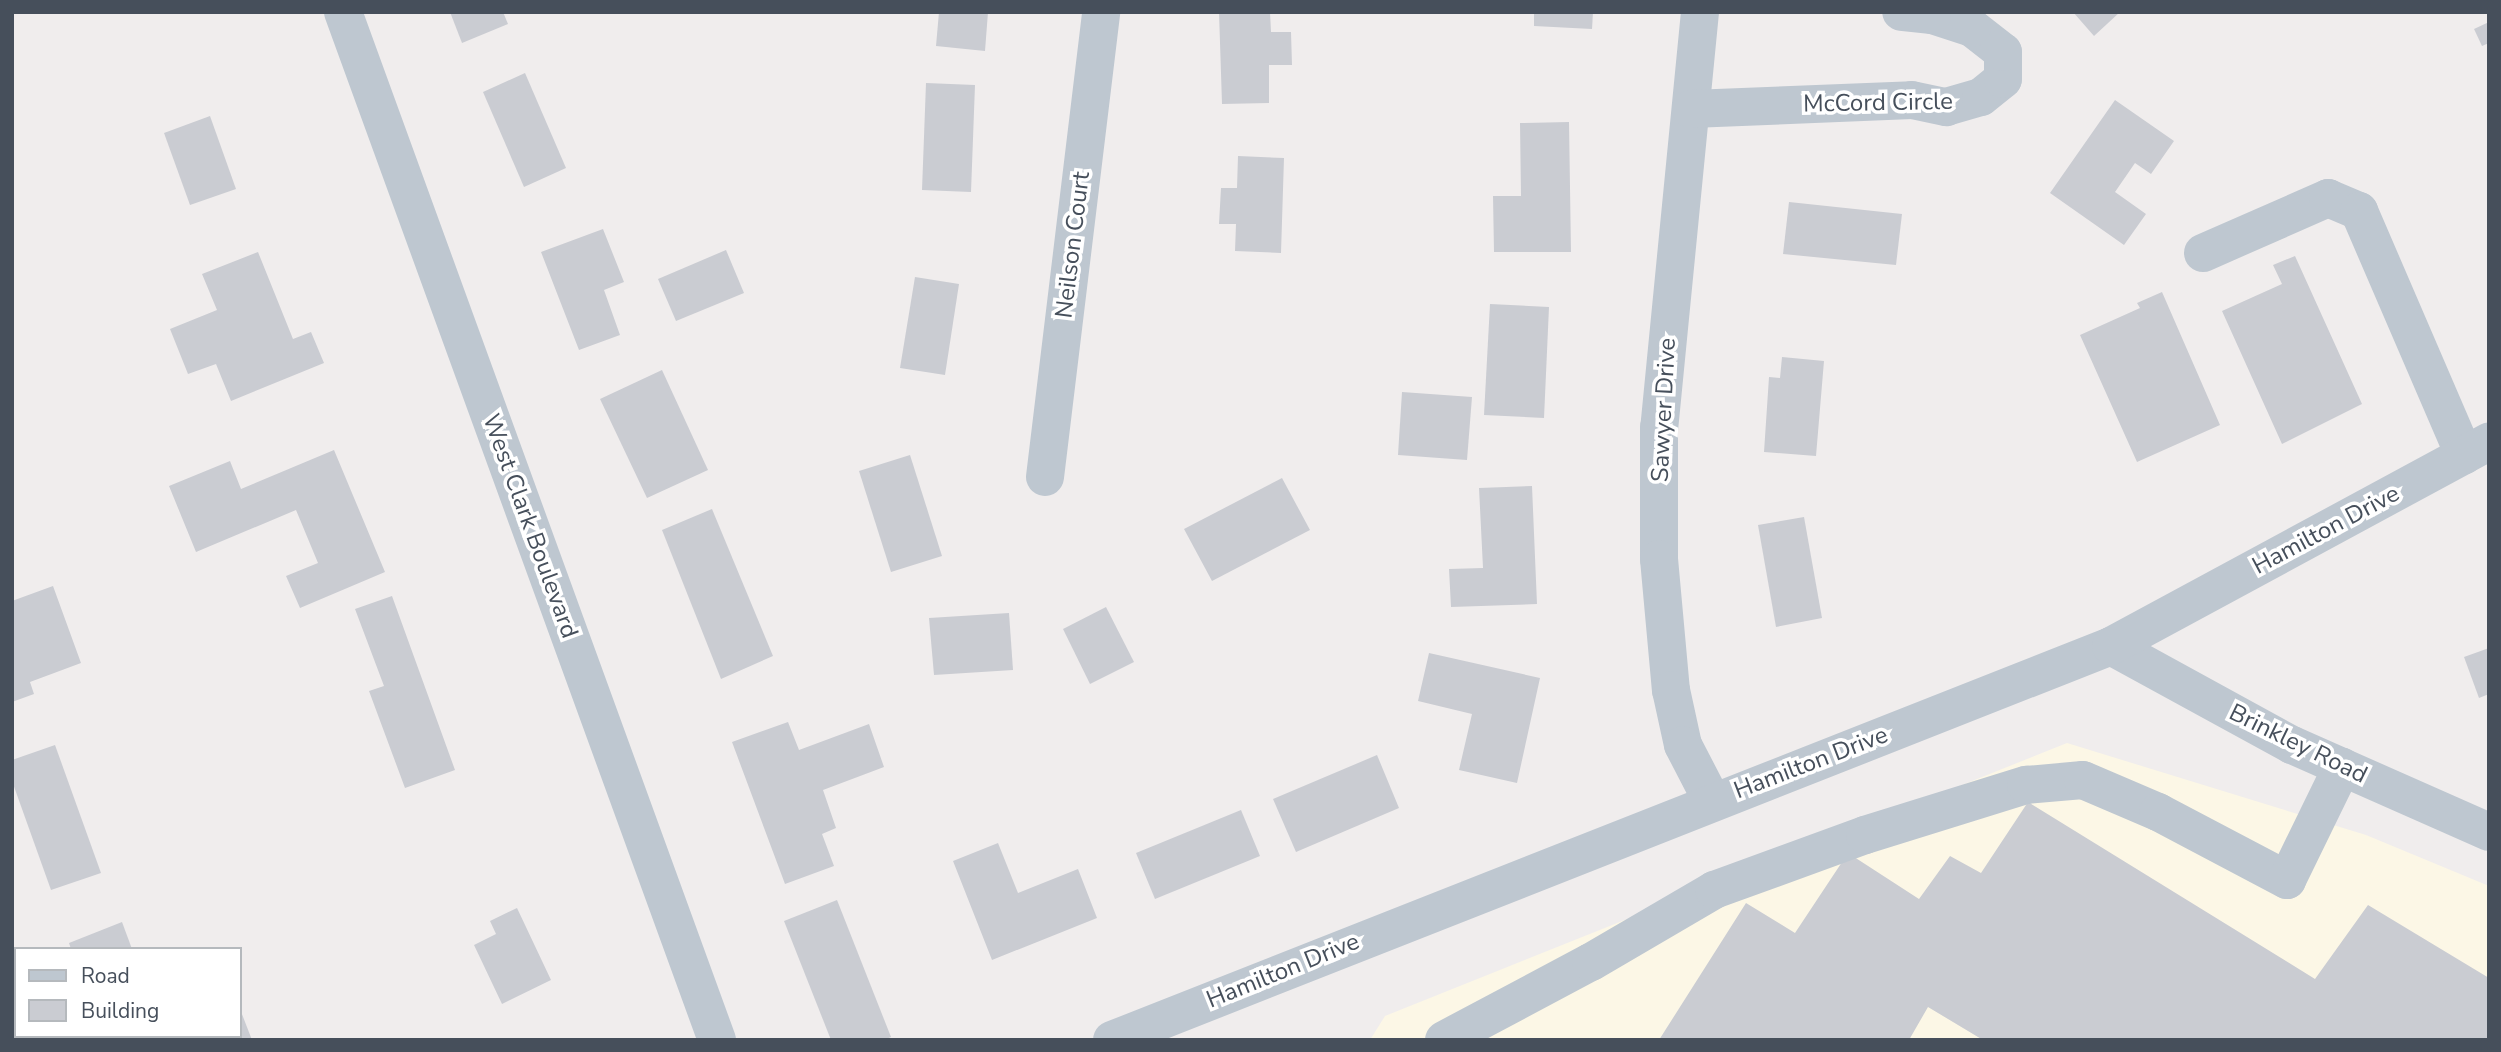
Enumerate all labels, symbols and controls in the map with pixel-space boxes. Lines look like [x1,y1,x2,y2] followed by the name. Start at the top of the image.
[1803,87,1953,119] street label: McCord Circle
[1050,170,1096,320] street label: Neilson Court
[1646,337,1682,483] street label: Sawyer Drive
[476,410,584,642] street label: West Clark Boulevard
[2248,479,2404,581] street label: Hamilton Drive
[2224,698,2372,790] street label: Brinkley Road
[1730,720,1892,806] street label: Hamilton Drive
[1202,927,1364,1015] street label: Hamilton Drive
[14,947,242,1038] legend
[81,962,130,990] text: Road
[81,997,159,1025] text: Building

